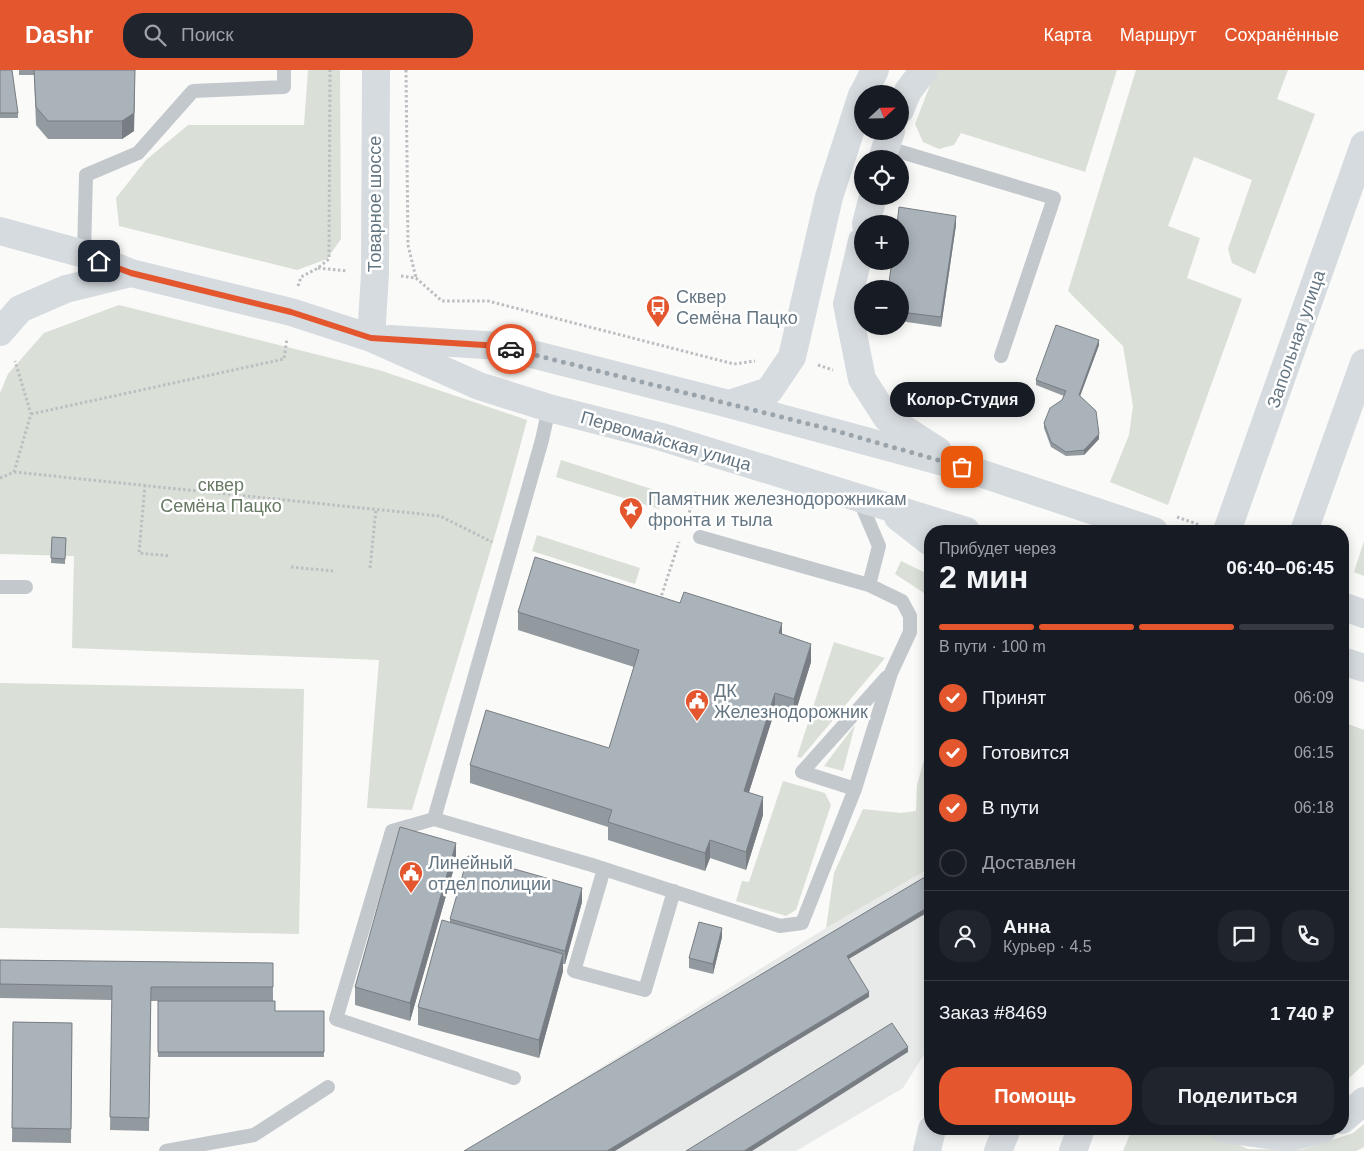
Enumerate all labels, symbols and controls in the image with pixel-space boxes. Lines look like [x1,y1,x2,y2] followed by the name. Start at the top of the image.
[123,13,473,58] search box
[25,21,93,48] text: Dashr
[141,21,169,49] icon: search
[181,24,234,45] text: Поиск
[1044,25,1092,45] text: Карта
[1120,25,1196,45] text: Маршрут
[1224,25,1339,45] text: Сохранённые
[854,85,909,140] north arrow
[854,85,909,335] map controls
[365,136,385,272] street label: Товарное шоссе
[854,150,909,205] button: locate
[854,215,909,270] button: +
[78,240,120,282] pin
[85,247,113,275] icon: home
[1263,267,1329,410] street label: Запольная улица
[854,280,909,335] button: −
[676,287,798,328] place label: Сквер Семёна Пацко
[645,294,671,328] bus stop icon: Сквер Семёна Пацко
[486,324,536,374] courier
[497,335,525,363] icon: car
[890,382,1034,417] callout: Колор-Студия
[907,391,1018,408] text: Колор-Студия
[579,407,754,475] street label: Первомайская улица
[941,446,983,488] pin
[948,453,976,481] icon: bag
[160,475,282,516] park label: сквер Семёна Пацко
[648,489,907,530] place label: Памятник железнодорожникам фронта и тыла
[618,496,644,530] place icon: Памятник железнодорожникам фронта и тыла
[939,540,1056,557] text: Прибудет через
[1226,557,1334,578] text: 06:40–06:45
[939,559,1028,595] text: 2 мин
[939,638,1046,655] text: В пути · 100 m
[714,681,868,722] place label: ДК Железнодорожник
[939,684,967,712] icon: check
[982,687,1046,708] text: Принят
[684,688,710,722] public building icon: ДК Железнодорожник
[1294,689,1334,706] text: 06:09
[939,739,967,767] icon: check
[982,742,1069,763] text: Готовится
[1294,744,1334,761] text: 06:15
[939,794,967,822] icon: check
[982,797,1039,818] text: В пути
[1294,799,1334,816] text: 06:18
[982,852,1076,873] text: Доставлен
[428,853,551,894] place label: Линейный отдел полиции
[398,860,424,894] public building icon: Линейный отдел полиции
[939,910,991,962] button: person
[1218,910,1270,962] button: chat
[1282,910,1334,962] button: phone
[1003,916,1050,937] text: Анна
[1003,938,1092,955] text: Курьер · 4.5
[939,1002,1047,1023] text: Заказ #8469
[1270,1003,1334,1024] text: 1 740 ₽
[939,1067,1132,1125] button: Помощь
[1142,1067,1334,1125] button: Поделиться

